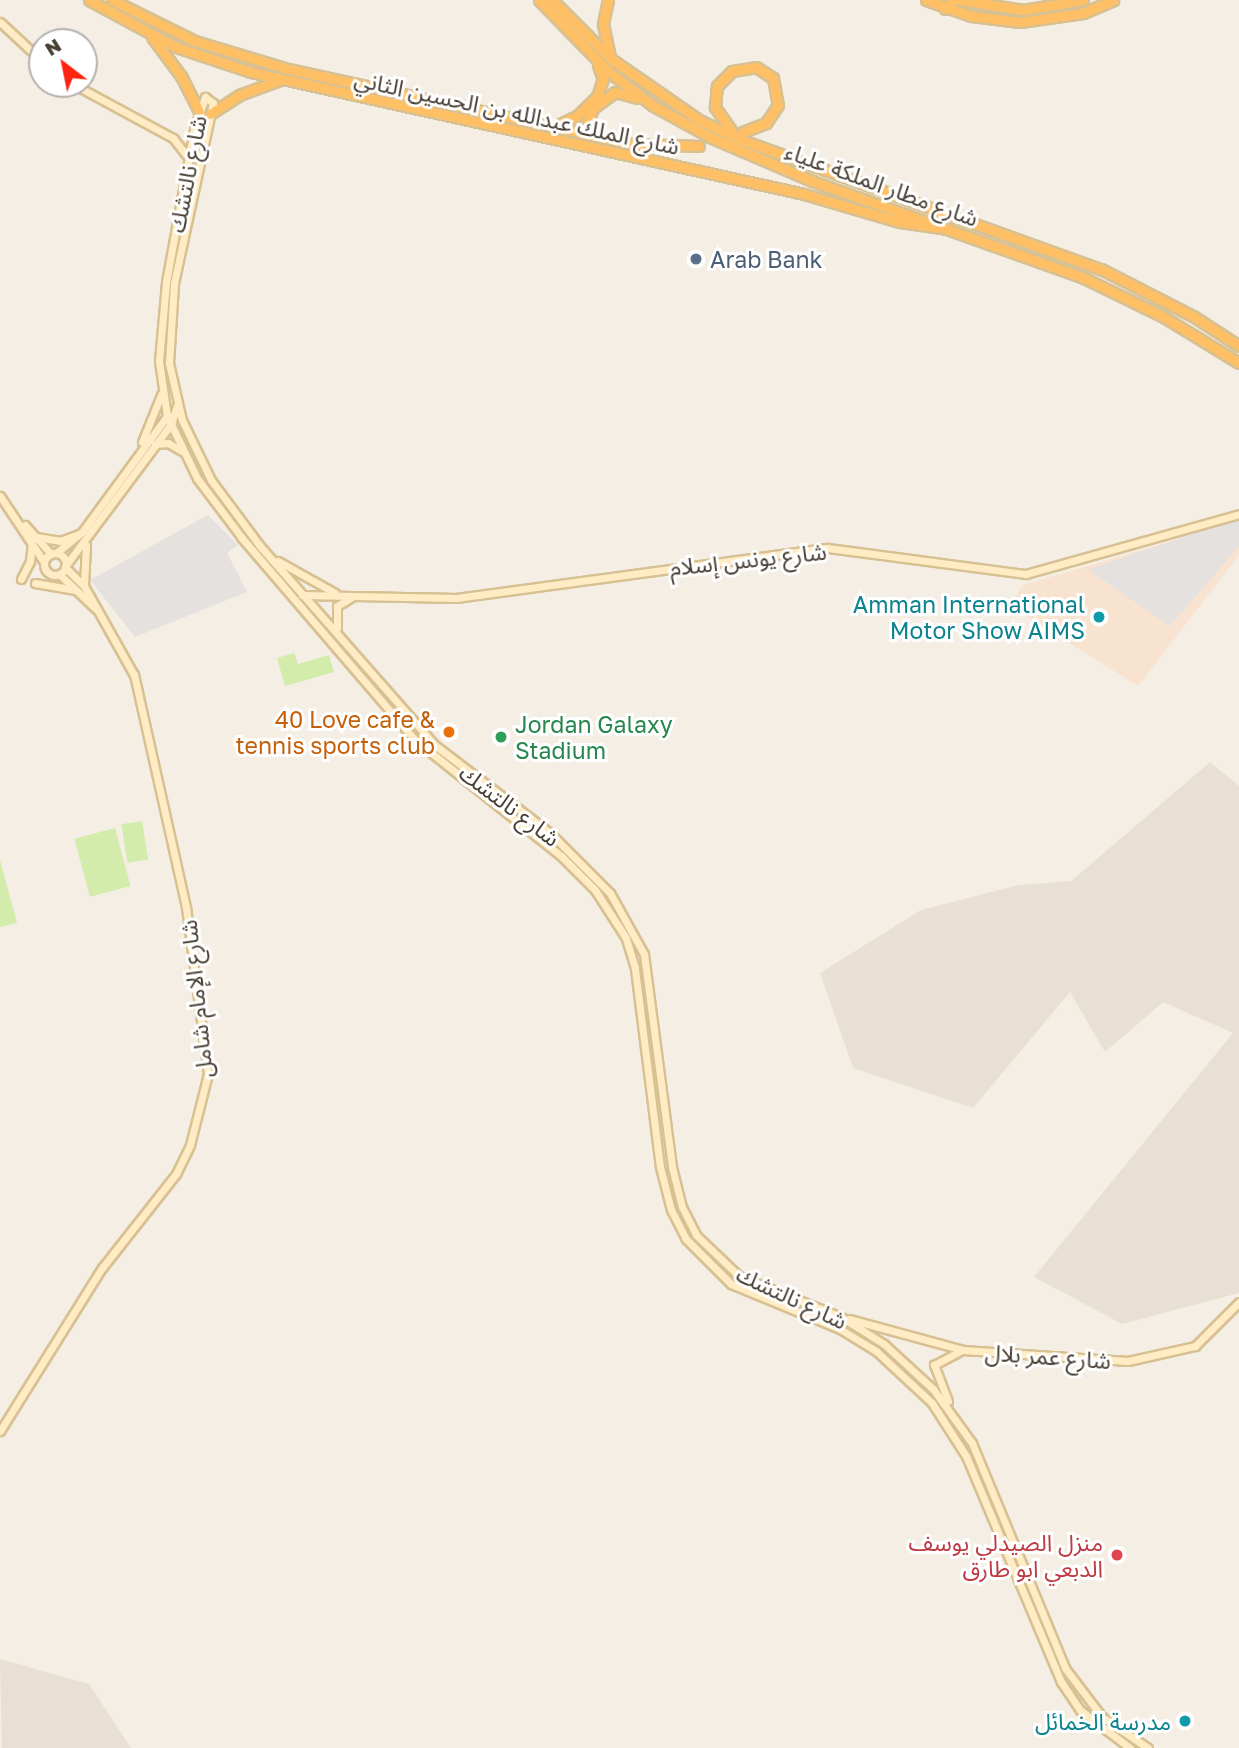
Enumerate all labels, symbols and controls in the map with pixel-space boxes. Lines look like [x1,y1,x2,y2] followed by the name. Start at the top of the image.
[28,28,98,98] north arrow
[40,33,65,60] text: N
[352,64,682,160] street label: شارع الملك عبدالله بن الحسين الثاني
[162,113,212,235] street label: شارع نالتشك
[782,136,982,232] street label: شارع مطار الملكة علياء
[710,245,823,273] place label: Arab Bank
[688,251,704,267] marker: Arab Bank
[668,537,828,581] street label: شارع يونس إسلام
[853,590,1085,644] place label: Amman International Motor Show AIMS
[1091,609,1107,625] marker: Amman International Motor Show AIMS
[235,705,435,759] place label: 40 Love cafe & tennis sports club
[515,710,673,764] place label: Jordan Galaxy Stadium
[441,724,457,740] marker: 40 Love cafe & tennis sports club
[493,729,509,745] marker: Jordan Galaxy Stadium
[454,758,566,852] street label: شارع نالتشك
[174,919,218,1079] street label: شارع الإمام شامل
[732,1259,852,1335] street label: شارع نالتشك
[984,1338,1112,1374] street label: شارع عمر بلال
[908,1528,1103,1582] place label: منزل الصيدلي يوسف الدبعي ابو طارق
[1109,1547,1125,1563] marker: منزل الصيدلي يوسف الدبعي ابو طارق
[1035,1707,1171,1735] place label: مدرسة الخمائل
[1177,1713,1193,1729] marker: مدرسة الخمائل

